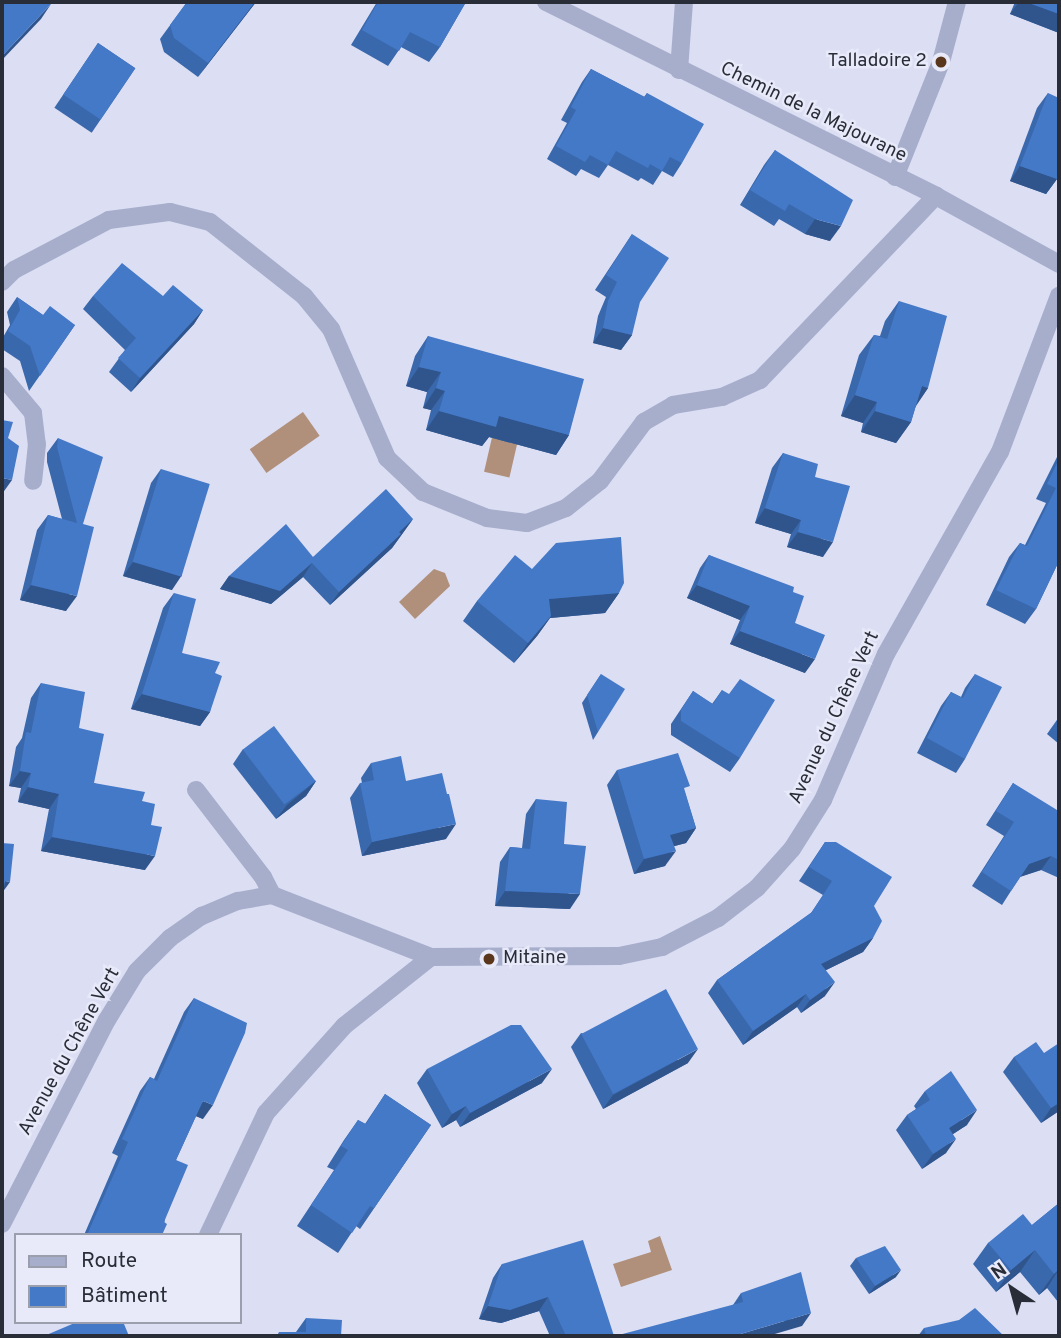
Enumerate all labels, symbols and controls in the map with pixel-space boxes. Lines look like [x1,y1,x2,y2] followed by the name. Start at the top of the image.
[828,51,927,73] place label: Talladoire 2
[933,54,949,70] marker: Talladoire 2
[716,58,910,168] street label: Chemin de la Majourane
[785,628,885,808] street label: Avenue du Chêne Vert
[503,948,566,970] place label: Mitaine
[481,951,497,967] marker: Mitaine
[14,964,126,1140] street label: Avenue du Chêne Vert
[14,1233,242,1324] legend
[81,1248,137,1275] text: Route
[977,1254,1047,1324] north arrow
[987,1258,1012,1286] text: N
[81,1283,168,1310] text: Bâtiment

